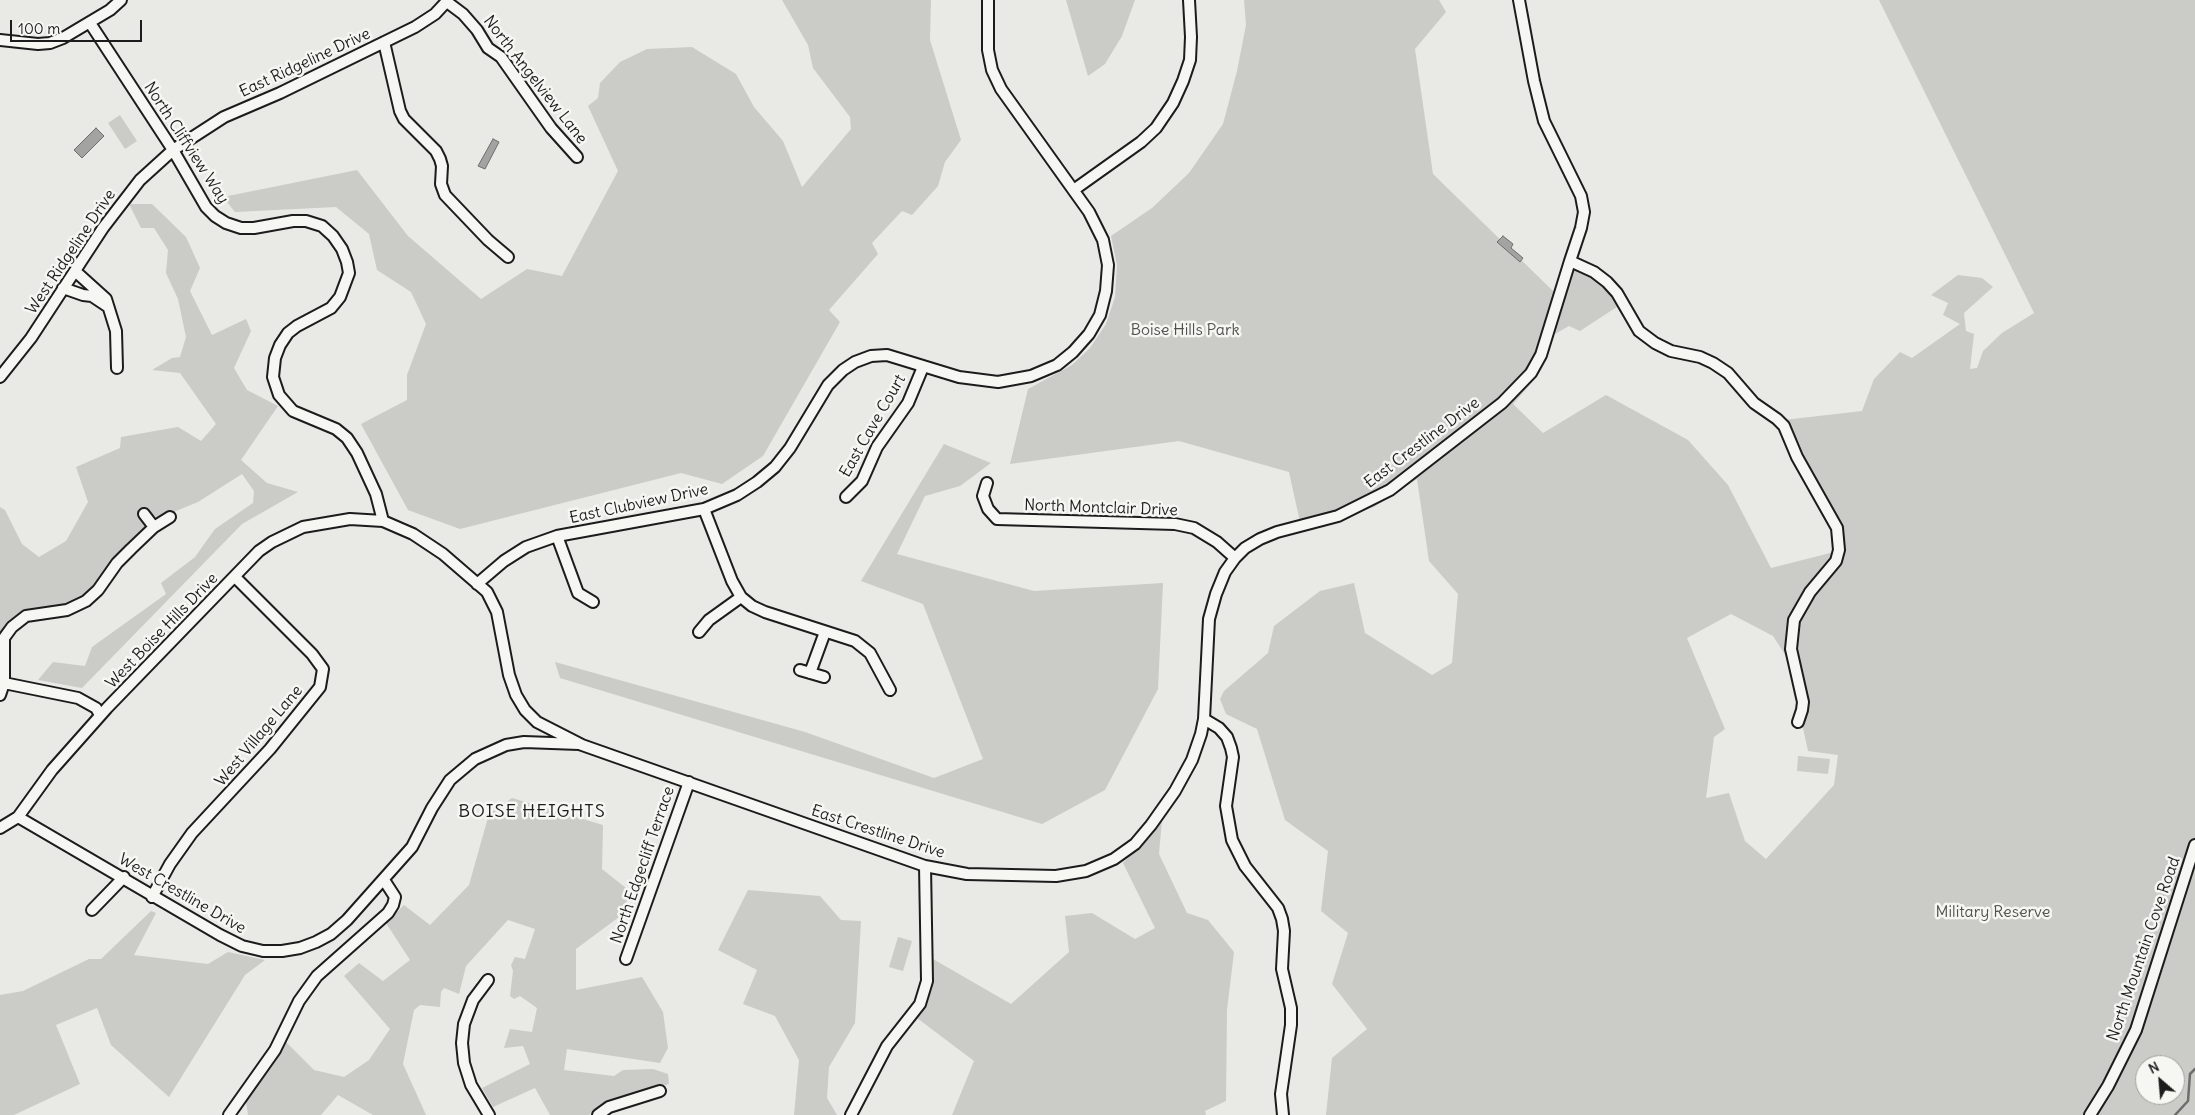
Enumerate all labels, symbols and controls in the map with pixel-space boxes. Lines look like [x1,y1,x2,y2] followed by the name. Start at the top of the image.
[12,10,145,42] scale bar
[479,12,591,148] street label: North Angelview Lane
[18,19,60,38] text: 100 m
[237,24,373,102] street label: East Ridgeline Drive
[139,78,233,208] street label: North Cliffview Way
[22,186,120,318] street label: West Ridgeline Drive
[1130,320,1240,340] park label: Boise Hills Park
[836,371,910,481] street label: East Cave Court
[1361,393,1483,493] street label: East Crestline Drive
[568,480,710,528] street label: East Clubview Drive
[1024,496,1178,520] street label: North Montclair Drive
[102,569,222,693] street label: West Boise Hills Drive
[211,682,307,790] street label: West Village Lane
[607,784,679,946] street label: North Edgecliff Terrace
[457,801,607,823] district label: BOISE HEIGHTS
[809,801,947,863] street label: East Crestline Drive
[115,850,249,938] street label: West Crestline Drive
[2103,854,2185,1044] street label: North Mountain Cove Road
[1936,902,2050,922] park label: Military Reserve
[2135,1055,2185,1105] north arrow
[2145,1057,2162,1078] text: N

